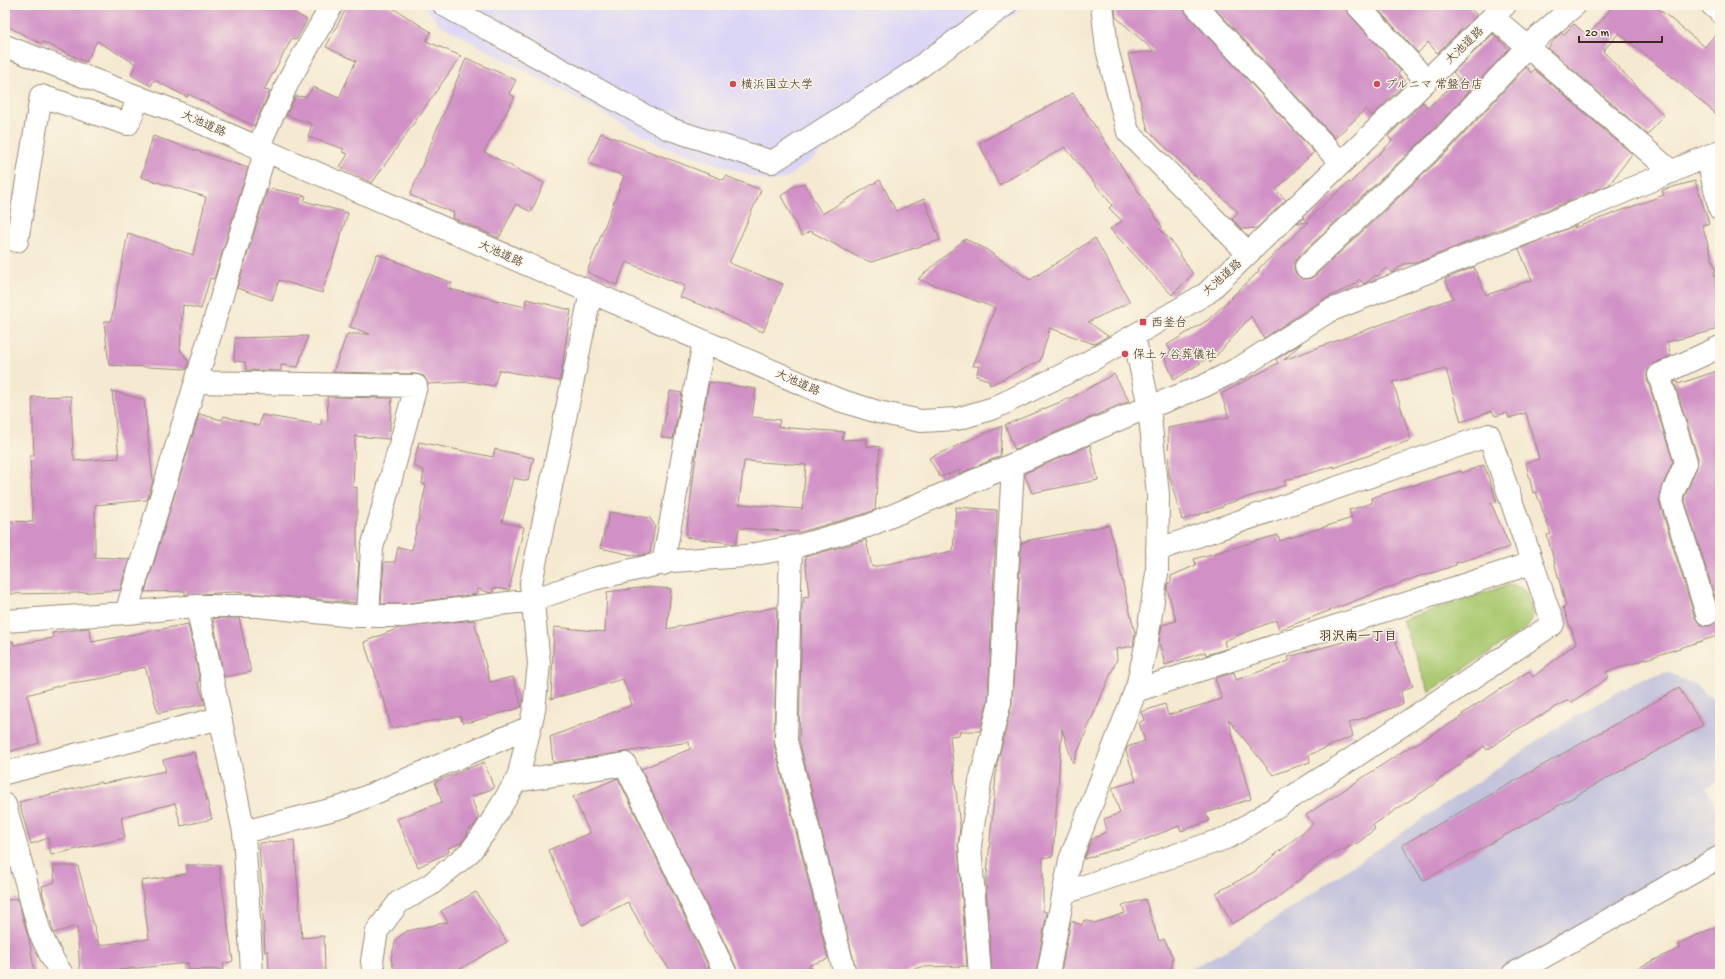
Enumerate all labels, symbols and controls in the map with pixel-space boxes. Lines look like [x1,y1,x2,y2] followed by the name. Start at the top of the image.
[1579,18,1662,44] scale bar
[1443,24,1488,68] street label: 大池道路
[1585,27,1610,41] text: 20 m
[741,78,813,93] place label: 横浜国立大学
[1385,78,1483,93] place label: プルニマ 常盤台店
[728,79,738,89] marker: 横浜国立大学
[1372,79,1382,89] marker: プルニマ 常盤台店
[178,108,228,141] street label: 大池道路
[475,238,525,271] street label: 大池道路
[1200,256,1246,300] street label: 大池道路
[1151,316,1187,331] place label: 西釜台
[1138,317,1148,327] marker: 西釜台
[1133,348,1217,363] place label: 保土ヶ谷葬儀社
[1120,349,1130,359] marker: 保土ヶ谷葬儀社
[772,367,822,400] street label: 大池道路
[1319,629,1397,645] district label: 羽沢南一丁目

